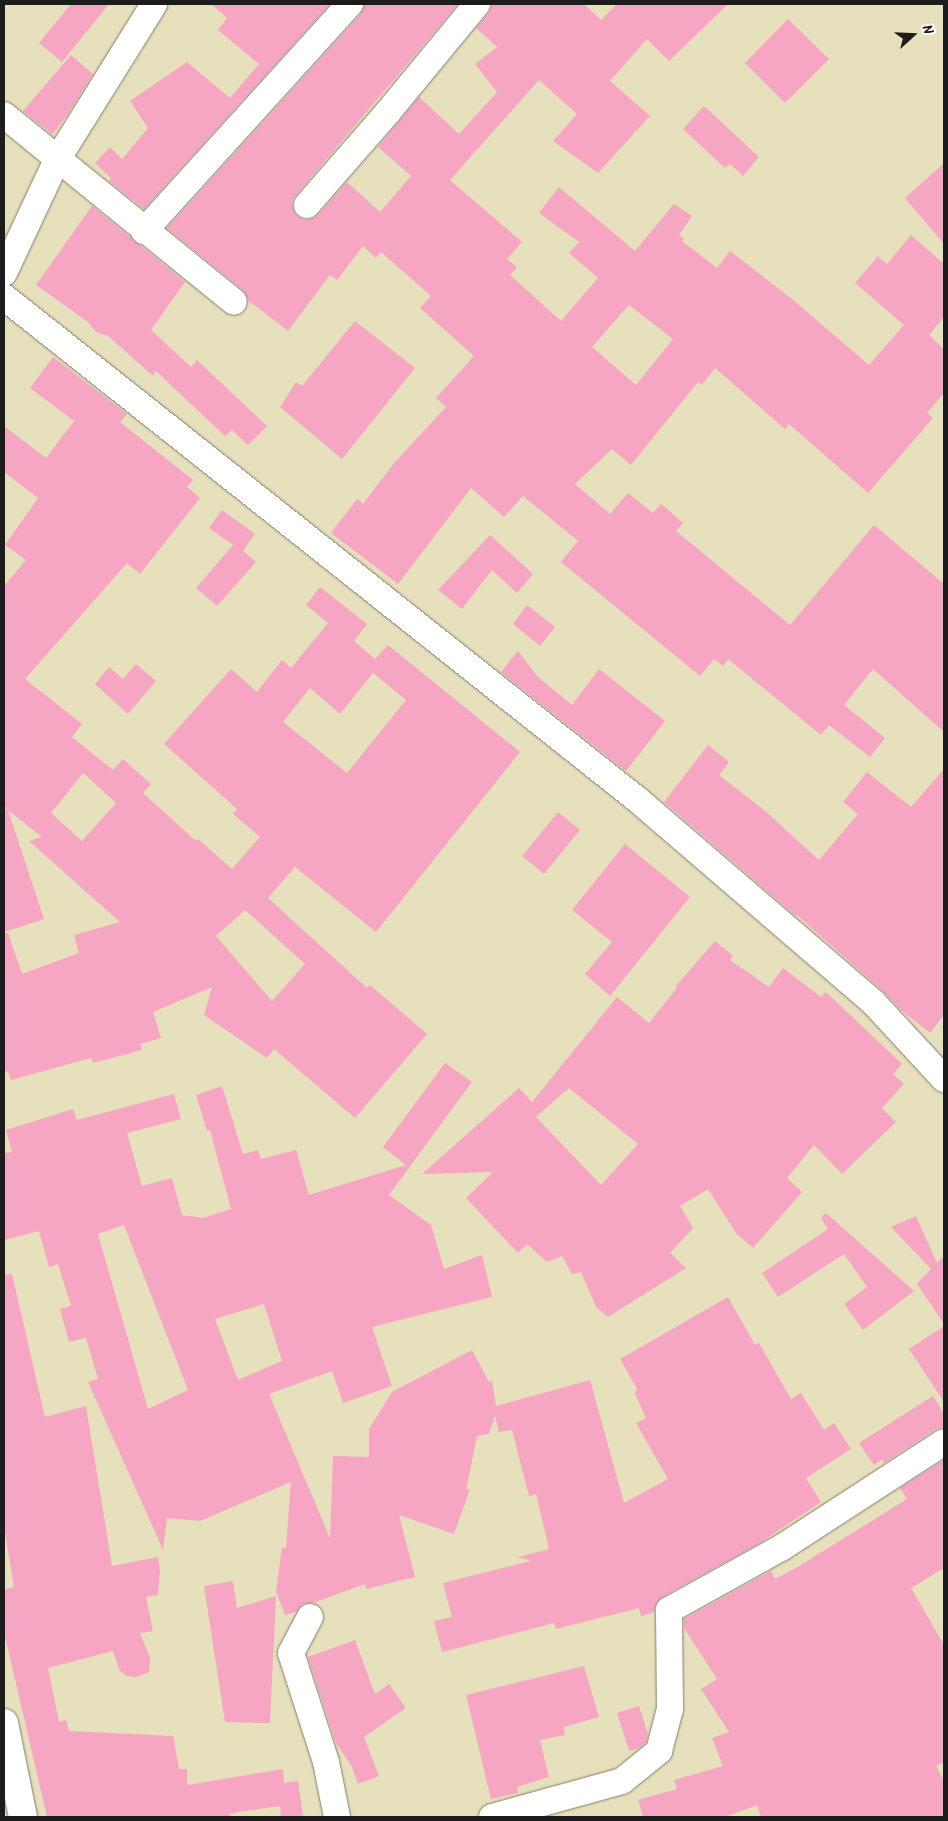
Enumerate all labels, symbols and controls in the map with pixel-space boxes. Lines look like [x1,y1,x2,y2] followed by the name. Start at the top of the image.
[888,10,938,60] north arrow
[915,22,939,38] text: N

